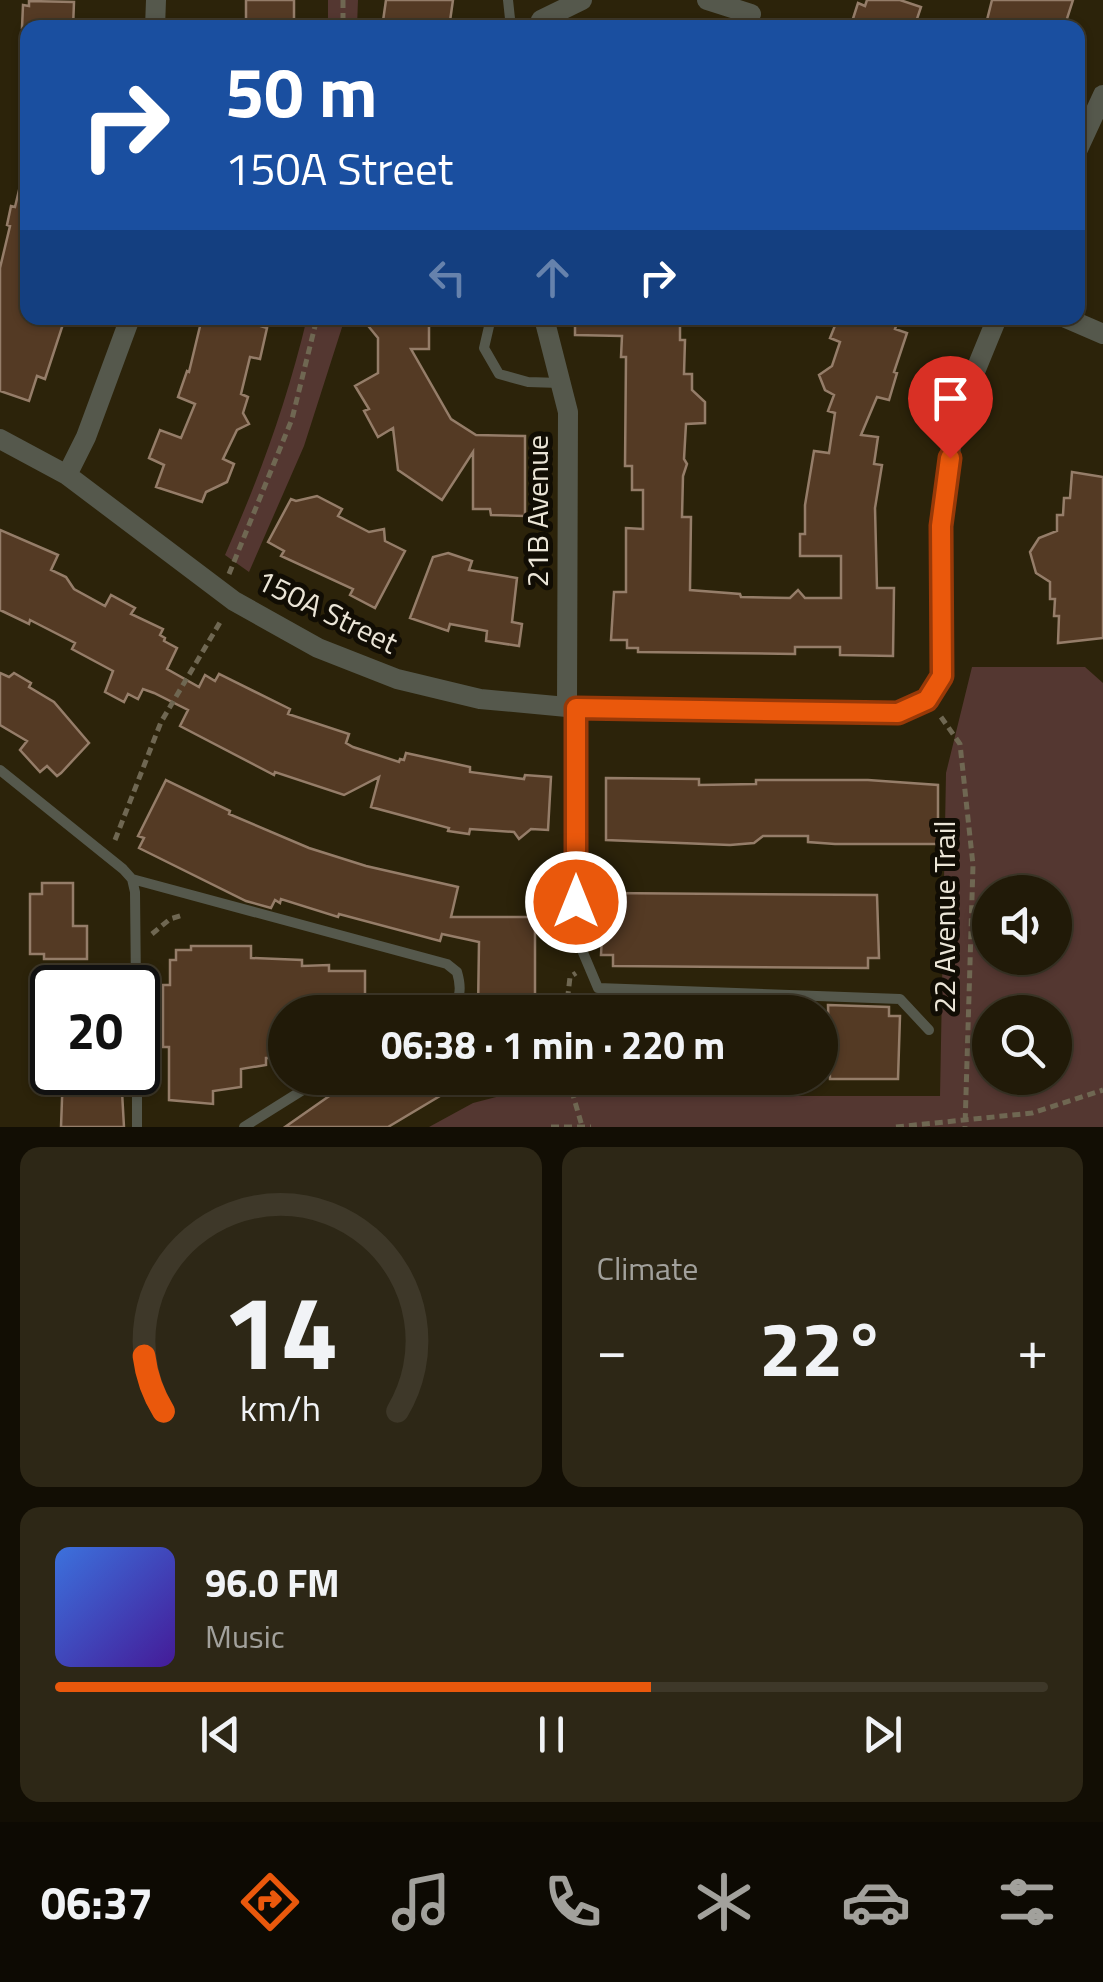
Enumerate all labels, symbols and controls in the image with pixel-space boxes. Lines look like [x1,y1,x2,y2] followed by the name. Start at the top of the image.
[225,38,378,144] text: 50 m
[60,60,190,190] icon: right
[225,134,453,202] text: 150A Street
[420,250,475,305] icon: left
[525,250,580,305] icon: ahead
[630,250,685,305] icon: right
[908,356,993,459] pin
[923,371,978,426] icon: arrive
[514,435,560,587] street label: 21B Avenue
[249,557,406,665] street label: 150A Street
[921,821,967,1013] street label: 22 Avenue Trail
[524,850,628,954] position arrow
[972,875,1072,1095] map controls
[972,875,1072,975] button: sound
[30,965,160,1095] speed limit sign: 20
[972,995,1072,1095] button: search
[381,1016,725,1074] text: 06:38 · 1 min · 220 m
[597,1244,698,1292] text: Climate
[223,1251,339,1409] text: 14
[759,1291,885,1405] text: 22°
[597,1307,627,1390] text: −
[1017,1307,1048,1390] text: +
[240,1380,321,1435] text: km/h
[205,1554,340,1612] text: 96.0 FM
[205,1612,285,1660] text: Music
[193,1707,248,1762] icon: previous
[524,1707,579,1762] icon: pause
[855,1707,910,1762] icon: next
[235,1867,305,1937] icon: directions
[386,1867,456,1937] icon: music
[538,1867,608,1937] icon: phone
[689,1867,759,1937] icon: climate
[841,1867,911,1937] icon: car
[992,1867,1062,1937] icon: filters
[41,1868,153,1936] text: 06:37

